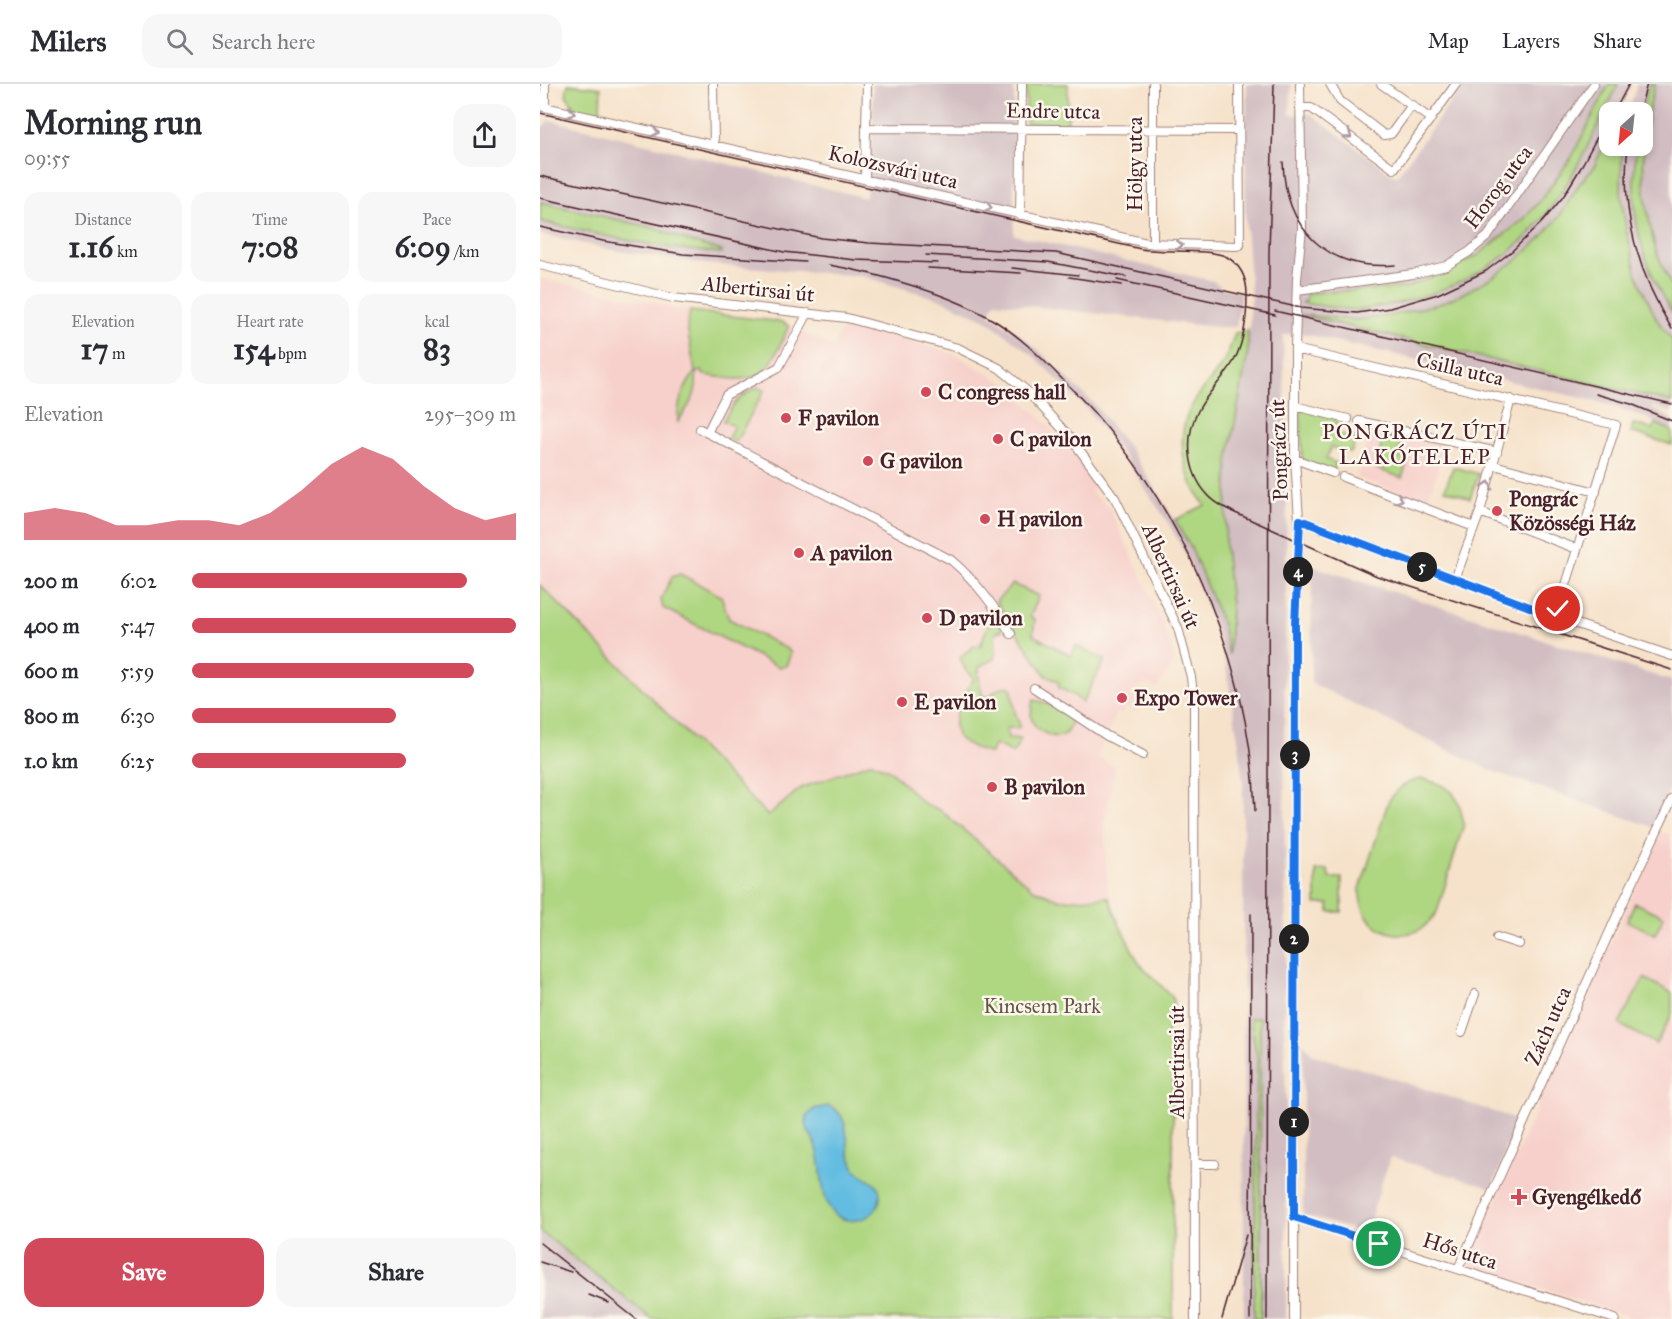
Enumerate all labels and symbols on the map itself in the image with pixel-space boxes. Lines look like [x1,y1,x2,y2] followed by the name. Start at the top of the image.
[1006,97,1100,125] street label: Endre utca
[1599,102,1653,156] north arrow
[566,106,576,119] one-way arrow
[1122,116,1148,211] street label: Hölgy utca
[650,124,660,137] one-way arrow
[1342,128,1353,139] one-way arrow
[826,139,961,195] street label: Kolozsvári utca
[1458,140,1538,234] street label: Horog utca
[983,200,993,213] one-way arrow
[1175,239,1184,251] one-way arrow
[699,270,816,308] street label: Albertirsai út
[1414,346,1506,392] street label: Csilla utca
[938,379,1067,405] place label: C congress hall
[919,385,933,399] marker: C congress hall
[1264,398,1294,501] street label: Pongrácz út
[798,405,880,431] place label: F pavilon
[779,411,793,425] marker: F pavilon
[1322,418,1508,470] district label: PONGRÁCZ ÚTI LAKÓTELEP
[1010,426,1092,452] place label: C pavilon
[991,432,1005,446] marker: C pavilon
[880,448,963,474] place label: G pavilon
[861,454,875,468] marker: G pavilon
[1481,480,1493,491] one-way arrow
[1509,486,1636,536] place label: Pongrác Közösségi Ház
[1394,491,1404,504] one-way arrow
[1490,504,1504,518] marker: Pongrác Közösségi Ház
[997,506,1083,532] place label: H pavilon
[978,512,992,526] marker: H pavilon
[1136,518,1206,633] street label: Albertirsai út
[809,540,893,566] place label: A pavilon
[792,546,806,560] marker: A pavilon
[1407,552,1437,582] pin: 5
[1283,557,1313,587] pin: 4
[1532,583,1583,634] pin
[939,605,1024,631] place label: D pavilon
[920,611,934,625] marker: D pavilon
[1134,685,1239,711] place label: Expo Tower
[914,689,997,715] place label: E pavilon
[1115,691,1129,705] marker: Expo Tower
[895,695,909,709] marker: E pavilon
[1280,740,1310,770] pin: 3
[1004,774,1086,800] place label: B pavilon
[985,780,999,794] marker: B pavilon
[1279,924,1309,954] pin: 2
[1519,983,1577,1069] street label: Zách utca
[983,993,1101,1019] park label: Kincsem Park
[1164,1005,1190,1120] street label: Albertirsai út
[1279,1107,1309,1137] pin: 1
[1532,1184,1642,1210] place label: Gyengélkedő
[1510,1188,1528,1206] marker: Gyengélkedő
[1353,1218,1404,1269] pin
[1419,1227,1501,1275] street label: Hős utca

